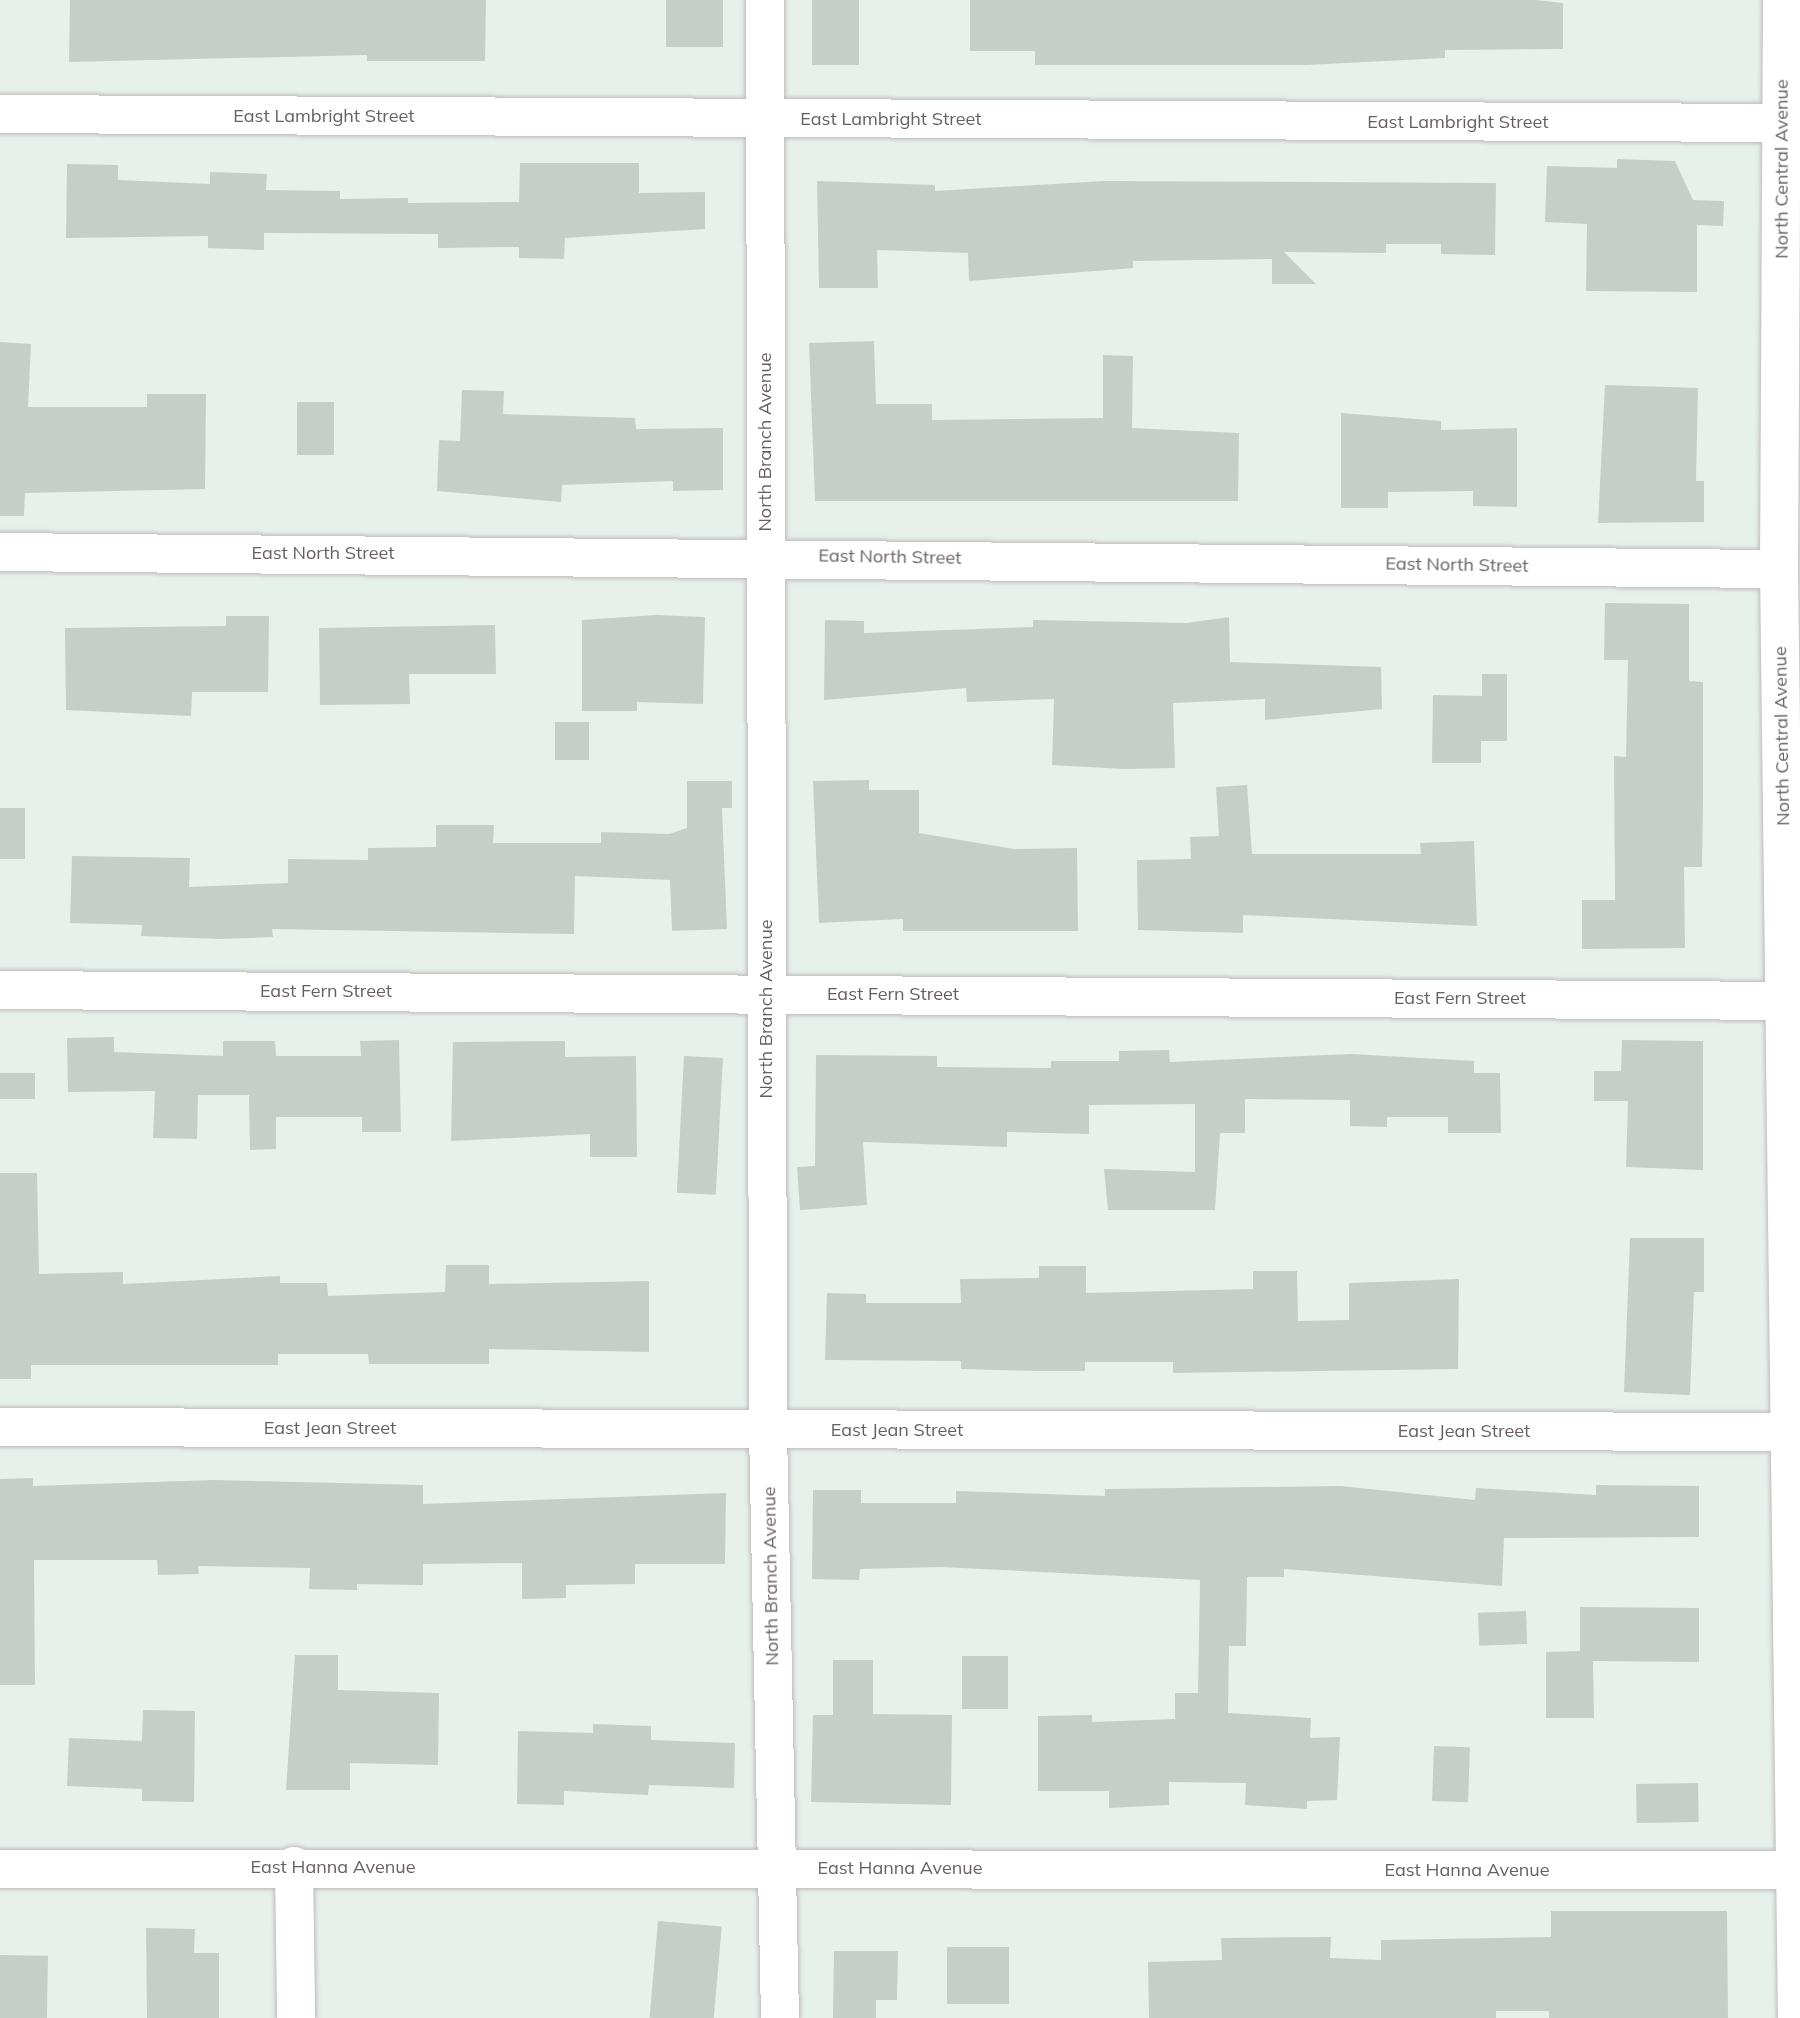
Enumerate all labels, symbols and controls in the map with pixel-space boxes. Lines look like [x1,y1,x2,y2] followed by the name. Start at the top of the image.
[1771,79,1793,259] street label: North Central Avenue
[233,105,415,127] street label: East Lambright Street
[800,108,982,130] street label: East Lambright Street
[1367,111,1549,133] street label: East Lambright Street
[754,352,776,532] street label: North Branch Avenue
[251,542,395,564] street label: East North Street
[818,545,962,569] street label: East North Street
[1385,553,1529,577] street label: East North Street
[1770,646,1794,826] street label: North Central Avenue
[755,919,777,1099] street label: North Branch Avenue
[260,980,392,1002] street label: East Fern Street
[827,983,959,1005] street label: East Fern Street
[1394,987,1526,1009] street label: East Fern Street
[264,1417,396,1439] street label: East Jean Street
[831,1419,963,1441] street label: East Jean Street
[1398,1420,1530,1442] street label: East Jean Street
[759,1486,783,1666] street label: North Branch Avenue
[251,1856,415,1878] street label: East Hanna Avenue
[818,1857,982,1879] street label: East Hanna Avenue
[1385,1859,1549,1881] street label: East Hanna Avenue

